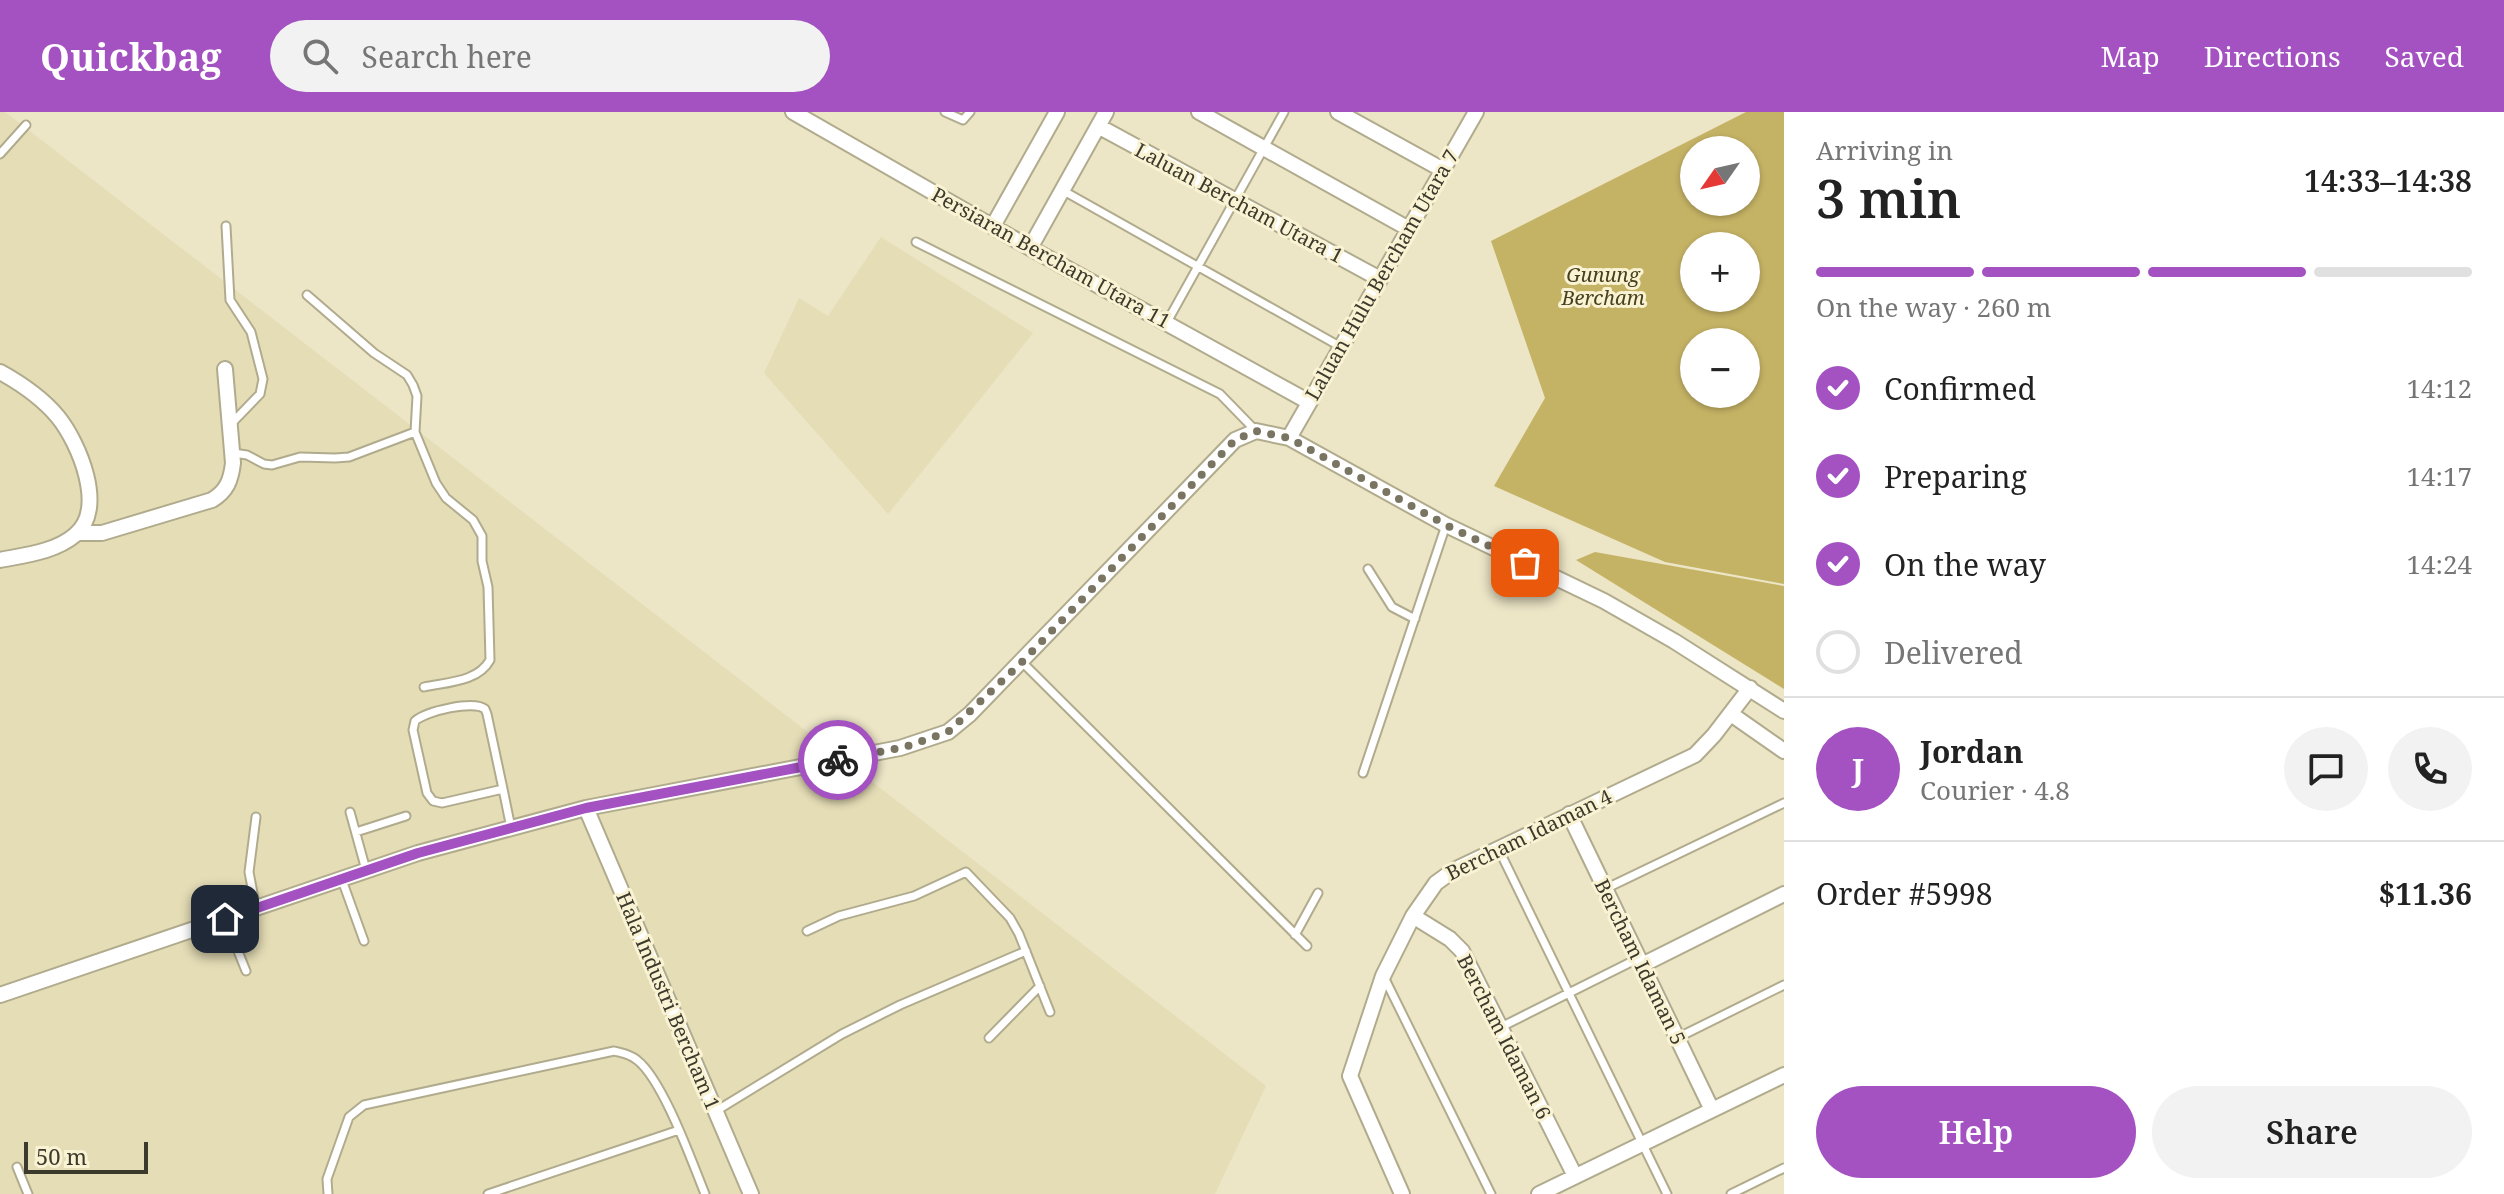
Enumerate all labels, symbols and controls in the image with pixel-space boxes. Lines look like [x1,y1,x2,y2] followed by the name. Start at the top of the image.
[270,20,830,92] search box
[40,30,222,82] text: Quickbag
[298,34,342,78] icon: search
[362,36,532,77] text: Search here
[2100,37,2160,75] text: Map
[2204,37,2341,75] text: Directions
[2385,37,2464,75] text: Saved
[1816,132,1953,168] text: Arriving in
[1130,136,1348,269] street label: Laluan Bercham Utara 1
[1680,136,1760,216] north arrow
[1680,136,1760,408] map controls
[1299,145,1465,405] street label: Laluan Hulu Bercham Utara 7
[2304,160,2472,201] text: 14:33–14:38
[1816,162,1961,233] text: 3 min
[927,181,1175,335] street label: Persiaran Bercham Utara 11
[1680,232,1760,312] button: +
[1560,261,1645,311] park label: Gunung Bercham
[1816,289,2051,325] text: On the way · 260 m
[1680,328,1760,408] button: −
[1816,366,1860,410] icon: check
[1884,368,2036,409] text: Confirmed
[2406,370,2472,406] text: 14:12
[1816,454,1860,498] icon: check
[1884,456,2027,497] text: Preparing
[2406,458,2472,494] text: 14:17
[1491,529,1559,597] pin
[1503,541,1547,585] icon: bag
[1816,542,1860,586] icon: check
[1884,544,2046,585] text: On the way
[2406,546,2472,582] text: 14:24
[1884,632,2023,673] text: Delivered
[798,720,878,800] courier
[2284,727,2368,811] button: chat
[2388,727,2472,811] button: phone
[1920,731,2023,772] text: Jordan
[816,738,860,782] icon: bike
[1852,749,1864,790] text: J
[1920,772,2070,808] text: Courier · 4.8
[1441,783,1616,886] street label: Bercham Idaman 4
[1816,873,1993,914] text: Order #5998
[2378,873,2472,914] text: $11.36
[1589,874,1692,1049] street label: Bercham Idaman 5
[191,885,259,953] pin
[610,888,727,1114] street label: Hala Industri Bercham 1
[203,897,247,941] icon: home
[1451,950,1558,1124] street label: Bercham Idaman 6
[1816,1086,2136,1178] button: Help
[2152,1086,2472,1178] button: Share
[24,1138,148,1174] scale bar
[36,1141,87,1171] text: 50 m

